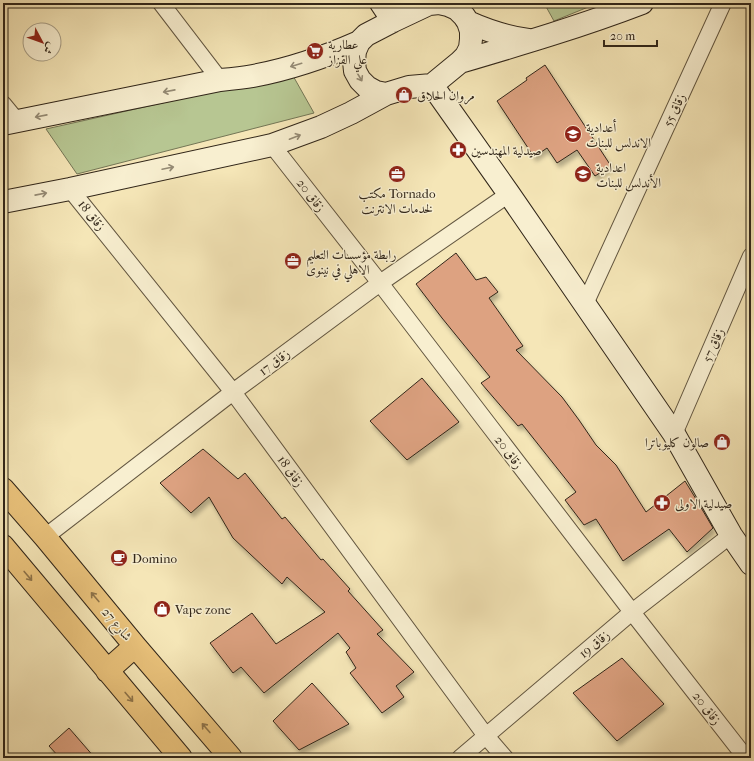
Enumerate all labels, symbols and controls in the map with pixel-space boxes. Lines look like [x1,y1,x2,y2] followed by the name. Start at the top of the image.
[22,22,62,62] north arrow
[604,22,657,48] scale bar
[610,29,635,43] text: 20 m
[326,37,367,73] place label: عطارية علي القزاز
[41,40,58,57] text: ش
[305,41,325,61] supermarket icon: عطارية علي القزاز
[290,62,303,69] one-way arrow
[355,70,363,82] one-way arrow
[394,85,414,105] shop icon: مروان الحلاق
[163,87,176,95] one-way arrow
[417,88,475,105] place label: مروان الحلاق
[660,91,689,129] street label: زقاق 55
[35,113,48,121] one-way arrow
[586,119,651,152] place label: أعدادية الاندلس للبنات
[563,124,583,144] school or university icon: أعدادية الاندلس للبنات
[288,132,300,140] one-way arrow
[448,140,468,160] pharmacy icon: صيدلية المهندسين
[471,143,542,158] place label: صيدلية المهندسين
[596,160,661,192] place label: اعدادية الأندلس للبنات
[162,163,175,171] one-way arrow
[387,164,407,184] office icon: مكتب Tornado لخدمات الانترنت
[573,164,593,184] school or university icon: اعدادية الأندلس للبنات
[293,176,328,215] street label: زقاق 20
[359,186,436,216] place label: مكتب Tornado لخدمات الانترنت
[34,190,47,198] one-way arrow
[74,197,109,234] street label: زقاق 18
[306,247,396,283] place label: رابطة مؤسسات التعليم الاهلي في نينوى
[283,251,303,271] office icon: رابطة مؤسسات التعليم الاهلي في نينوى
[699,326,728,365] street label: زقاق 57
[256,346,293,379] street label: زقاق 17
[491,432,526,472] street label: زقاق 20
[712,432,732,452] shop icon: صالون كليوباترا
[645,435,709,451] place label: صالون كليوباترا
[274,452,307,490] street label: زقاق 18
[652,493,672,513] pharmacy icon: صيدلية الاولى
[675,496,732,512] place label: صيدلية الاولى
[109,548,129,568] cafe icon: Domino
[132,551,178,566] place label: Domino
[23,571,32,581] one-way arrow
[90,592,99,603] one-way arrow
[152,599,172,619] shop icon: Vape zone
[174,602,232,617] place label: Vape zone
[96,604,135,646] street label: شارع 27
[576,627,613,662] street label: زقاق 19
[689,689,724,728] street label: زقاق 20
[125,692,134,702] one-way arrow
[201,723,210,734] one-way arrow

